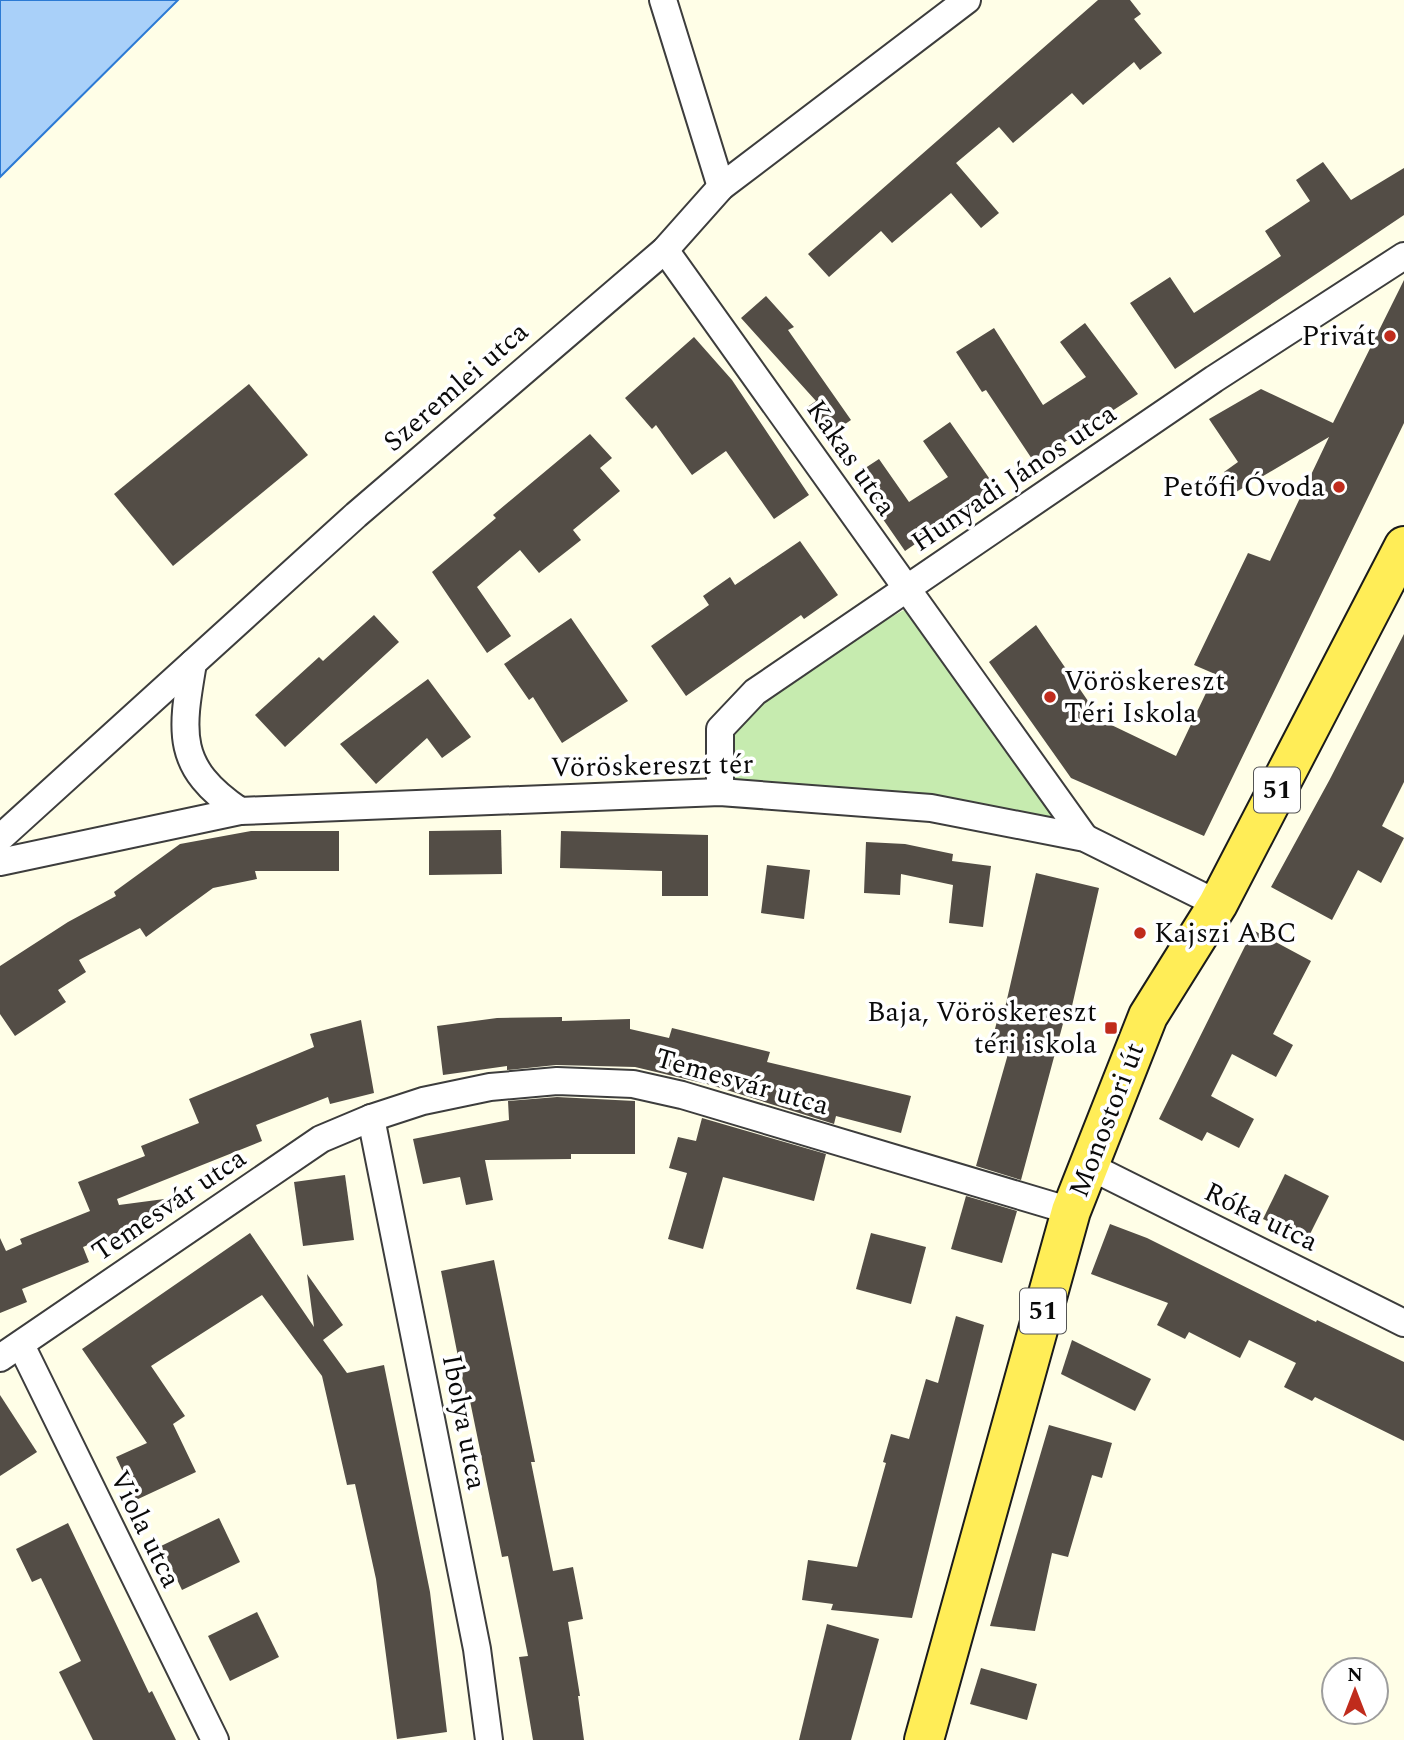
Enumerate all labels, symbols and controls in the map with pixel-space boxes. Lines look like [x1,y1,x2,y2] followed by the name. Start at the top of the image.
[374,311,539,463] street label: Szeremlei utca
[1301,315,1376,358] place label: Privát
[1382,328,1398,344] marker: Privát
[795,391,907,525] street label: Kakas utca
[903,393,1126,563] street label: Hunyadi János utca
[1163,466,1325,509] place label: Petőfi Óvoda
[1331,479,1347,495] marker: Petőfi Óvoda
[1064,660,1225,735] place label: Vöröskereszt Téri Iskola
[1042,689,1058,705] marker: Vöröskereszt Téri Iskola
[550,743,754,789] street label: Vöröskereszt tér
[1254,768,1300,812] road number: 51
[1154,912,1297,955] place label: Kajszi ABC
[1132,925,1148,941] marker: Kajszi ABC
[867,991,1097,1066] place label: Baja, Vöröskereszt téri iskola
[1103,1020,1119,1036] marker: Baja, Vöröskereszt téri iskola
[1058,1036,1156,1204] street label: Monostori út
[650,1037,834,1127] street label: Temesvár utca
[83,1137,255,1273] street label: Temesvár utca
[1197,1171,1326,1263] street label: Róka utca
[1020,1288,1066,1334] road number: 51
[430,1351,498,1494] street label: Ibolya utca
[98,1463,192,1595] street label: Viola utca
[1320,1656,1390,1726] north arrow
[1347,1661,1363,1690] text: N

